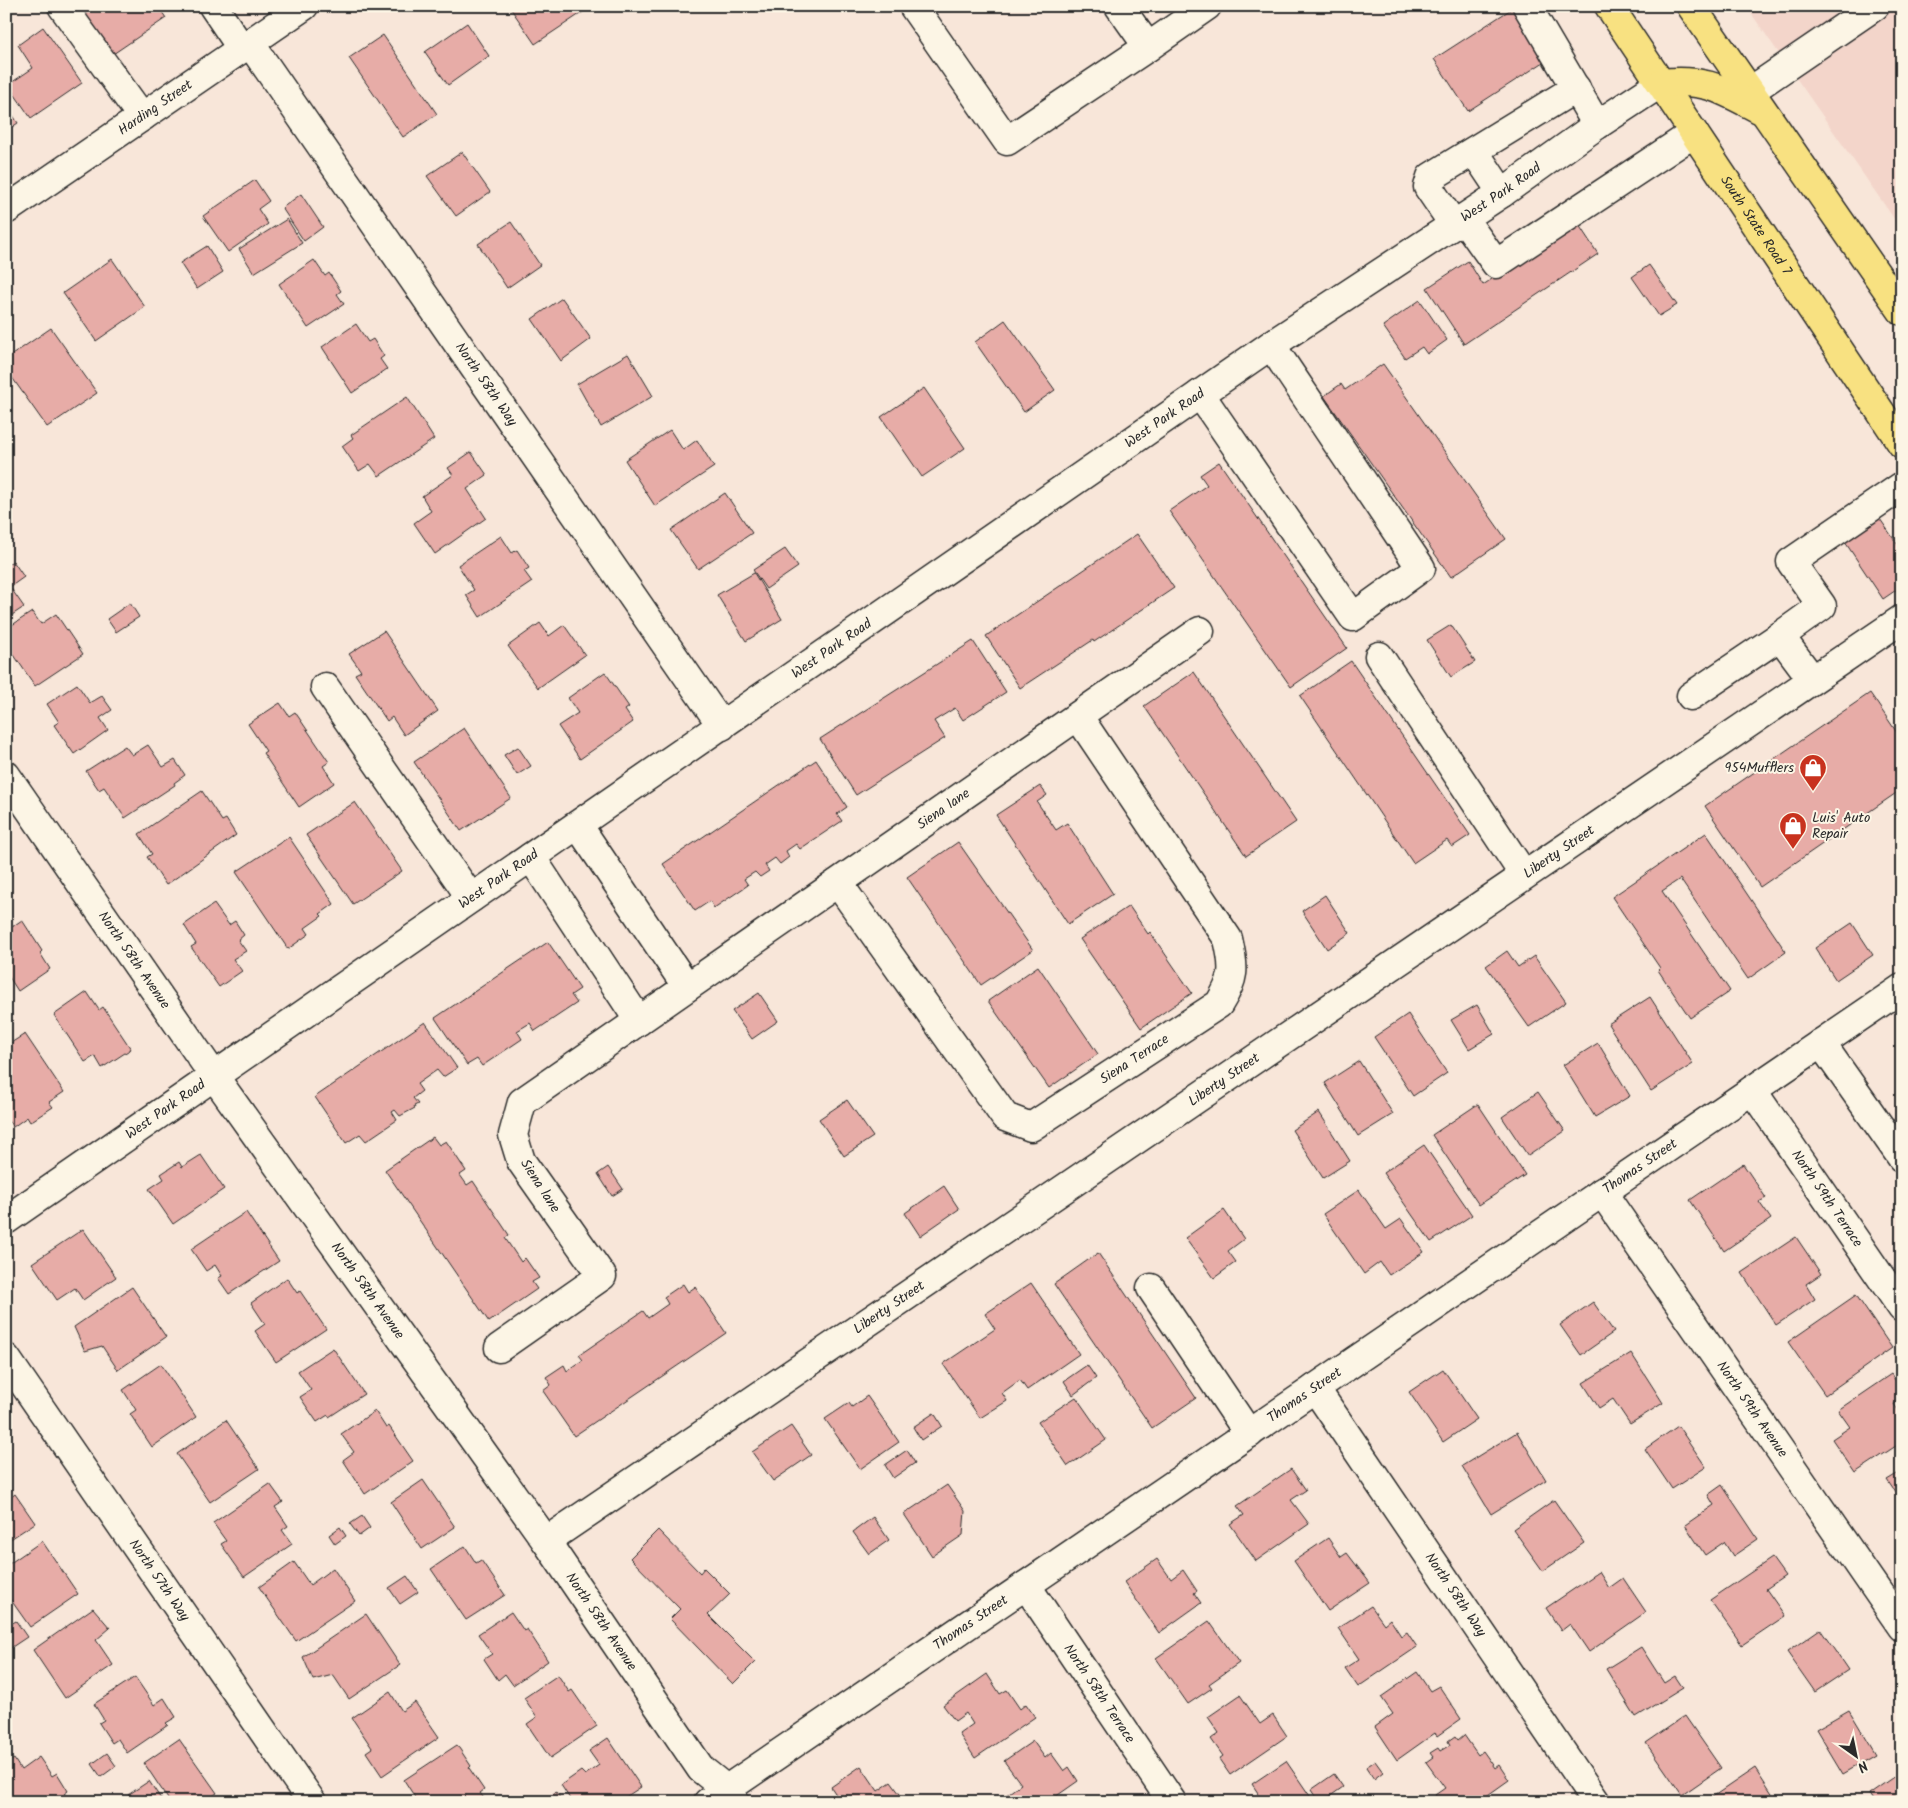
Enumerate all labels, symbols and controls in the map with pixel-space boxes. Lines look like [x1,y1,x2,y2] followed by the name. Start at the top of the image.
[114,74,198,141] street label: Harding Street
[1456,157,1547,228] street label: West Park Road
[1714,171,1797,280] street label: South State Road 7
[449,338,523,431] street label: North 58th Way
[1120,382,1210,454] street label: West Park Road
[787,613,877,684] street label: West Park Road
[1798,753,1828,792] shop icon: 954Mufflers
[1724,757,1794,779] place label: 954Mufflers
[912,782,975,835] street label: Siena lane
[1812,807,1870,845] place label: Luis' Auto Repair
[1778,811,1808,850] shop icon: Luis' Auto Repair
[1519,820,1600,884] street label: Liberty Street
[454,843,544,915] street label: West Park Road
[92,907,176,1014] street label: North 58th Avenue
[1095,1028,1174,1090] street label: Siena Terrace
[1184,1047,1265,1112] street label: Liberty Street
[121,1073,211,1145] street label: West Park Road
[1598,1133,1682,1200] street label: Thomas Street
[1785,1145,1869,1253] street label: North 59th Terrace
[514,1155,566,1218] street label: Siena lane
[325,1238,410,1345] street label: North 58th Avenue
[849,1275,930,1340] street label: Liberty Street
[1711,1356,1793,1463] street label: North 59th Avenue
[1263,1362,1347,1429] street label: Thomas Street
[123,1535,196,1626] street label: North 57th Way
[1419,1548,1492,1642] street label: North 58th Way
[560,1568,643,1676] street label: North 58th Avenue
[929,1589,1013,1656] street label: Thomas Street
[1058,1640,1141,1748] street label: North 58th Terrace
[1830,1730,1880,1780] north arrow
[1853,1754,1872,1778] text: N

